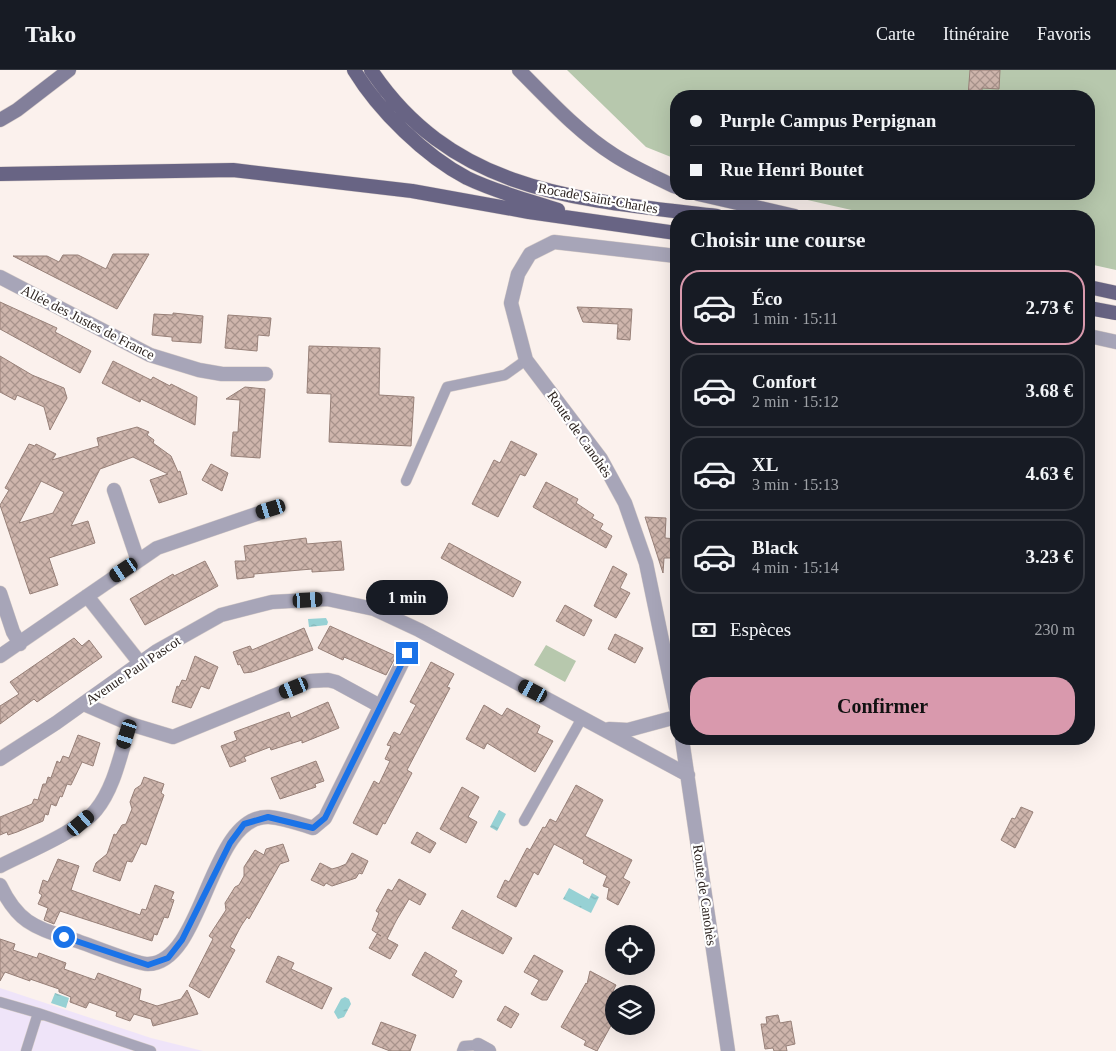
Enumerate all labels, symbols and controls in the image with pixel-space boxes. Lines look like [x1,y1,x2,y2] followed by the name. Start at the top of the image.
[25,21,76,47] text: Tako
[876,24,915,44] text: Carte
[943,24,1009,44] text: Itinéraire
[1037,24,1091,44] text: Favoris
[720,110,936,131] text: Purple Campus Perpignan
[720,159,864,180] text: Rue Henri Boutet
[537,181,659,216] street label: Rocade Saint-Charles
[690,227,866,252] text: Choisir une course
[19,282,157,363] street label: Allée des Justes de France
[692,285,737,330] icon: car
[752,288,783,309] text: Éco
[1026,297,1073,318] text: 2.73 €
[752,310,838,327] text: 1 min · 15:11
[692,368,737,413] icon: car
[752,371,816,392] text: Confort
[1026,380,1073,401] text: 3.68 €
[544,388,615,480] street label: Route de Canohès
[752,393,839,410] text: 2 min · 15:12
[692,451,737,496] icon: car
[752,454,778,475] text: XL
[1026,463,1073,484] text: 4.63 €
[752,476,839,493] text: 3 min · 15:13
[254,497,287,521] car
[692,534,737,579] icon: car
[752,537,798,558] text: Black
[1026,546,1073,567] text: 3.23 €
[107,555,140,585] car
[752,559,839,576] text: 4 min · 15:14
[366,580,448,616] callout: 1 min
[388,589,426,606] text: 1 min
[292,592,323,608] car
[690,616,718,644] icon: cash
[730,619,791,640] text: Espèces
[1035,621,1075,638] text: 230 m
[83,633,184,708] street label: Avenue Paul Pascot
[396,642,418,664] route end
[277,675,310,701] car
[516,677,549,705] car
[690,677,1075,735] button: Confirmer
[115,717,138,751] car
[64,807,97,839] car
[690,844,719,947] street label: Route de Canohès
[605,925,655,1035] map controls
[605,925,655,975] button: locate
[53,926,75,948] route start
[605,985,655,1035] button: layers

